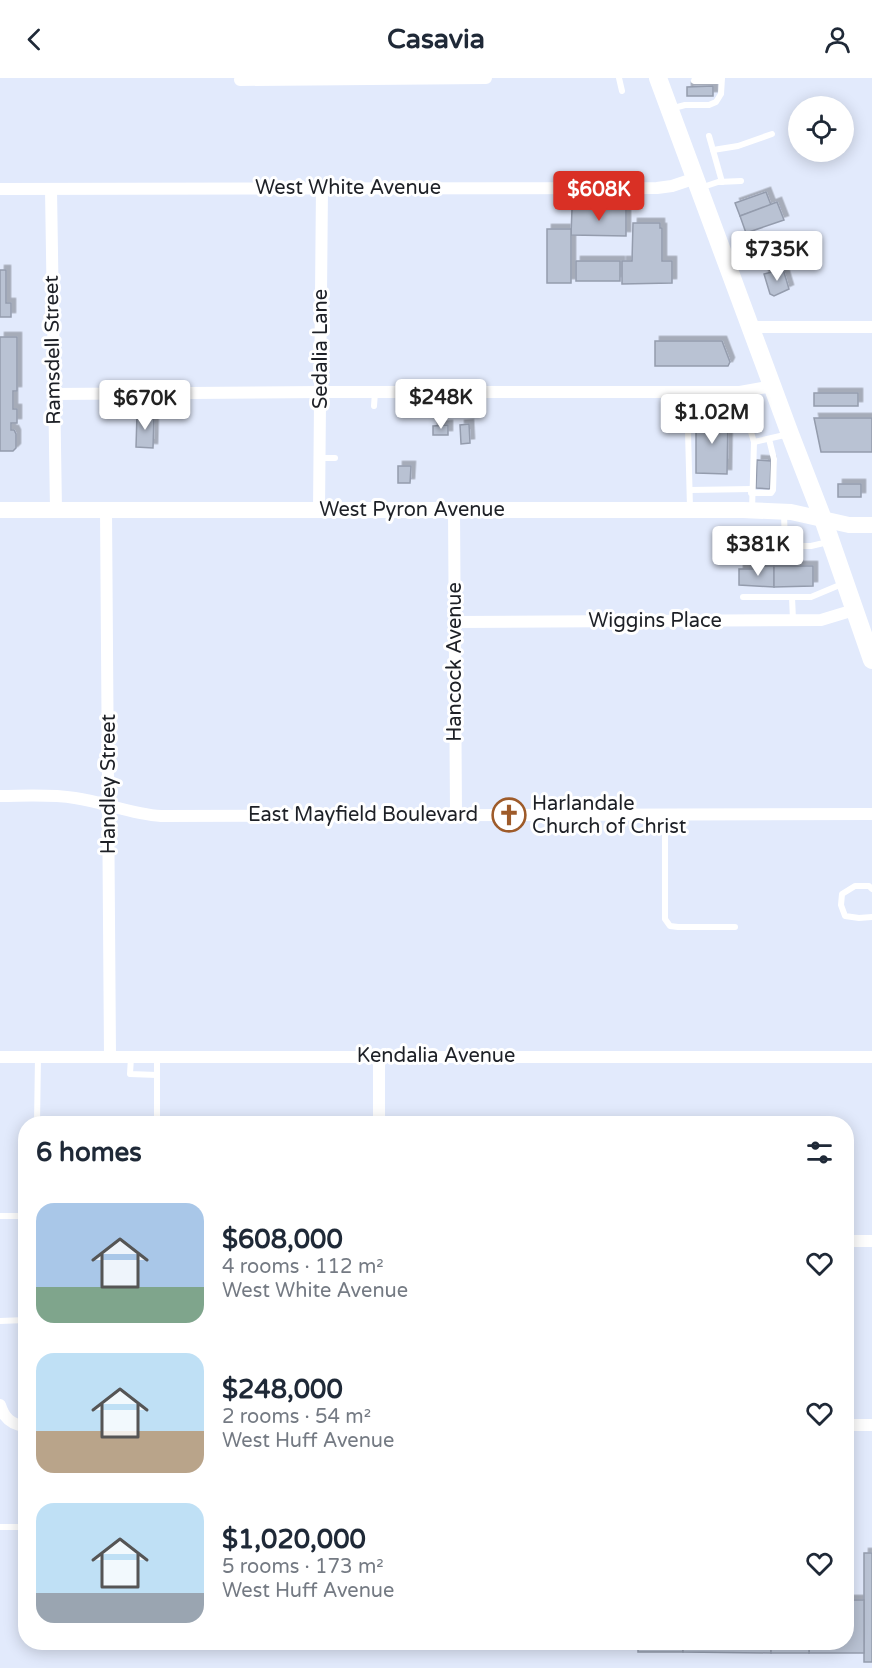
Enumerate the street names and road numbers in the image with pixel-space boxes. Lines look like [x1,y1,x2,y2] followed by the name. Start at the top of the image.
[255,176,441,200] street label: West White Avenue
[40,275,66,425] street label: Ramsdell Street
[309,289,333,409] street label: Sedalia Lane
[319,498,505,522] street label: West Pyron Avenue
[443,582,467,742] street label: Hancock Avenue
[588,609,722,633] street label: Wiggins Place
[97,713,121,854] street label: Handley Street
[248,803,478,827] street label: East Mayfield Boulevard
[357,1044,515,1068] street label: Kendalia Avenue

